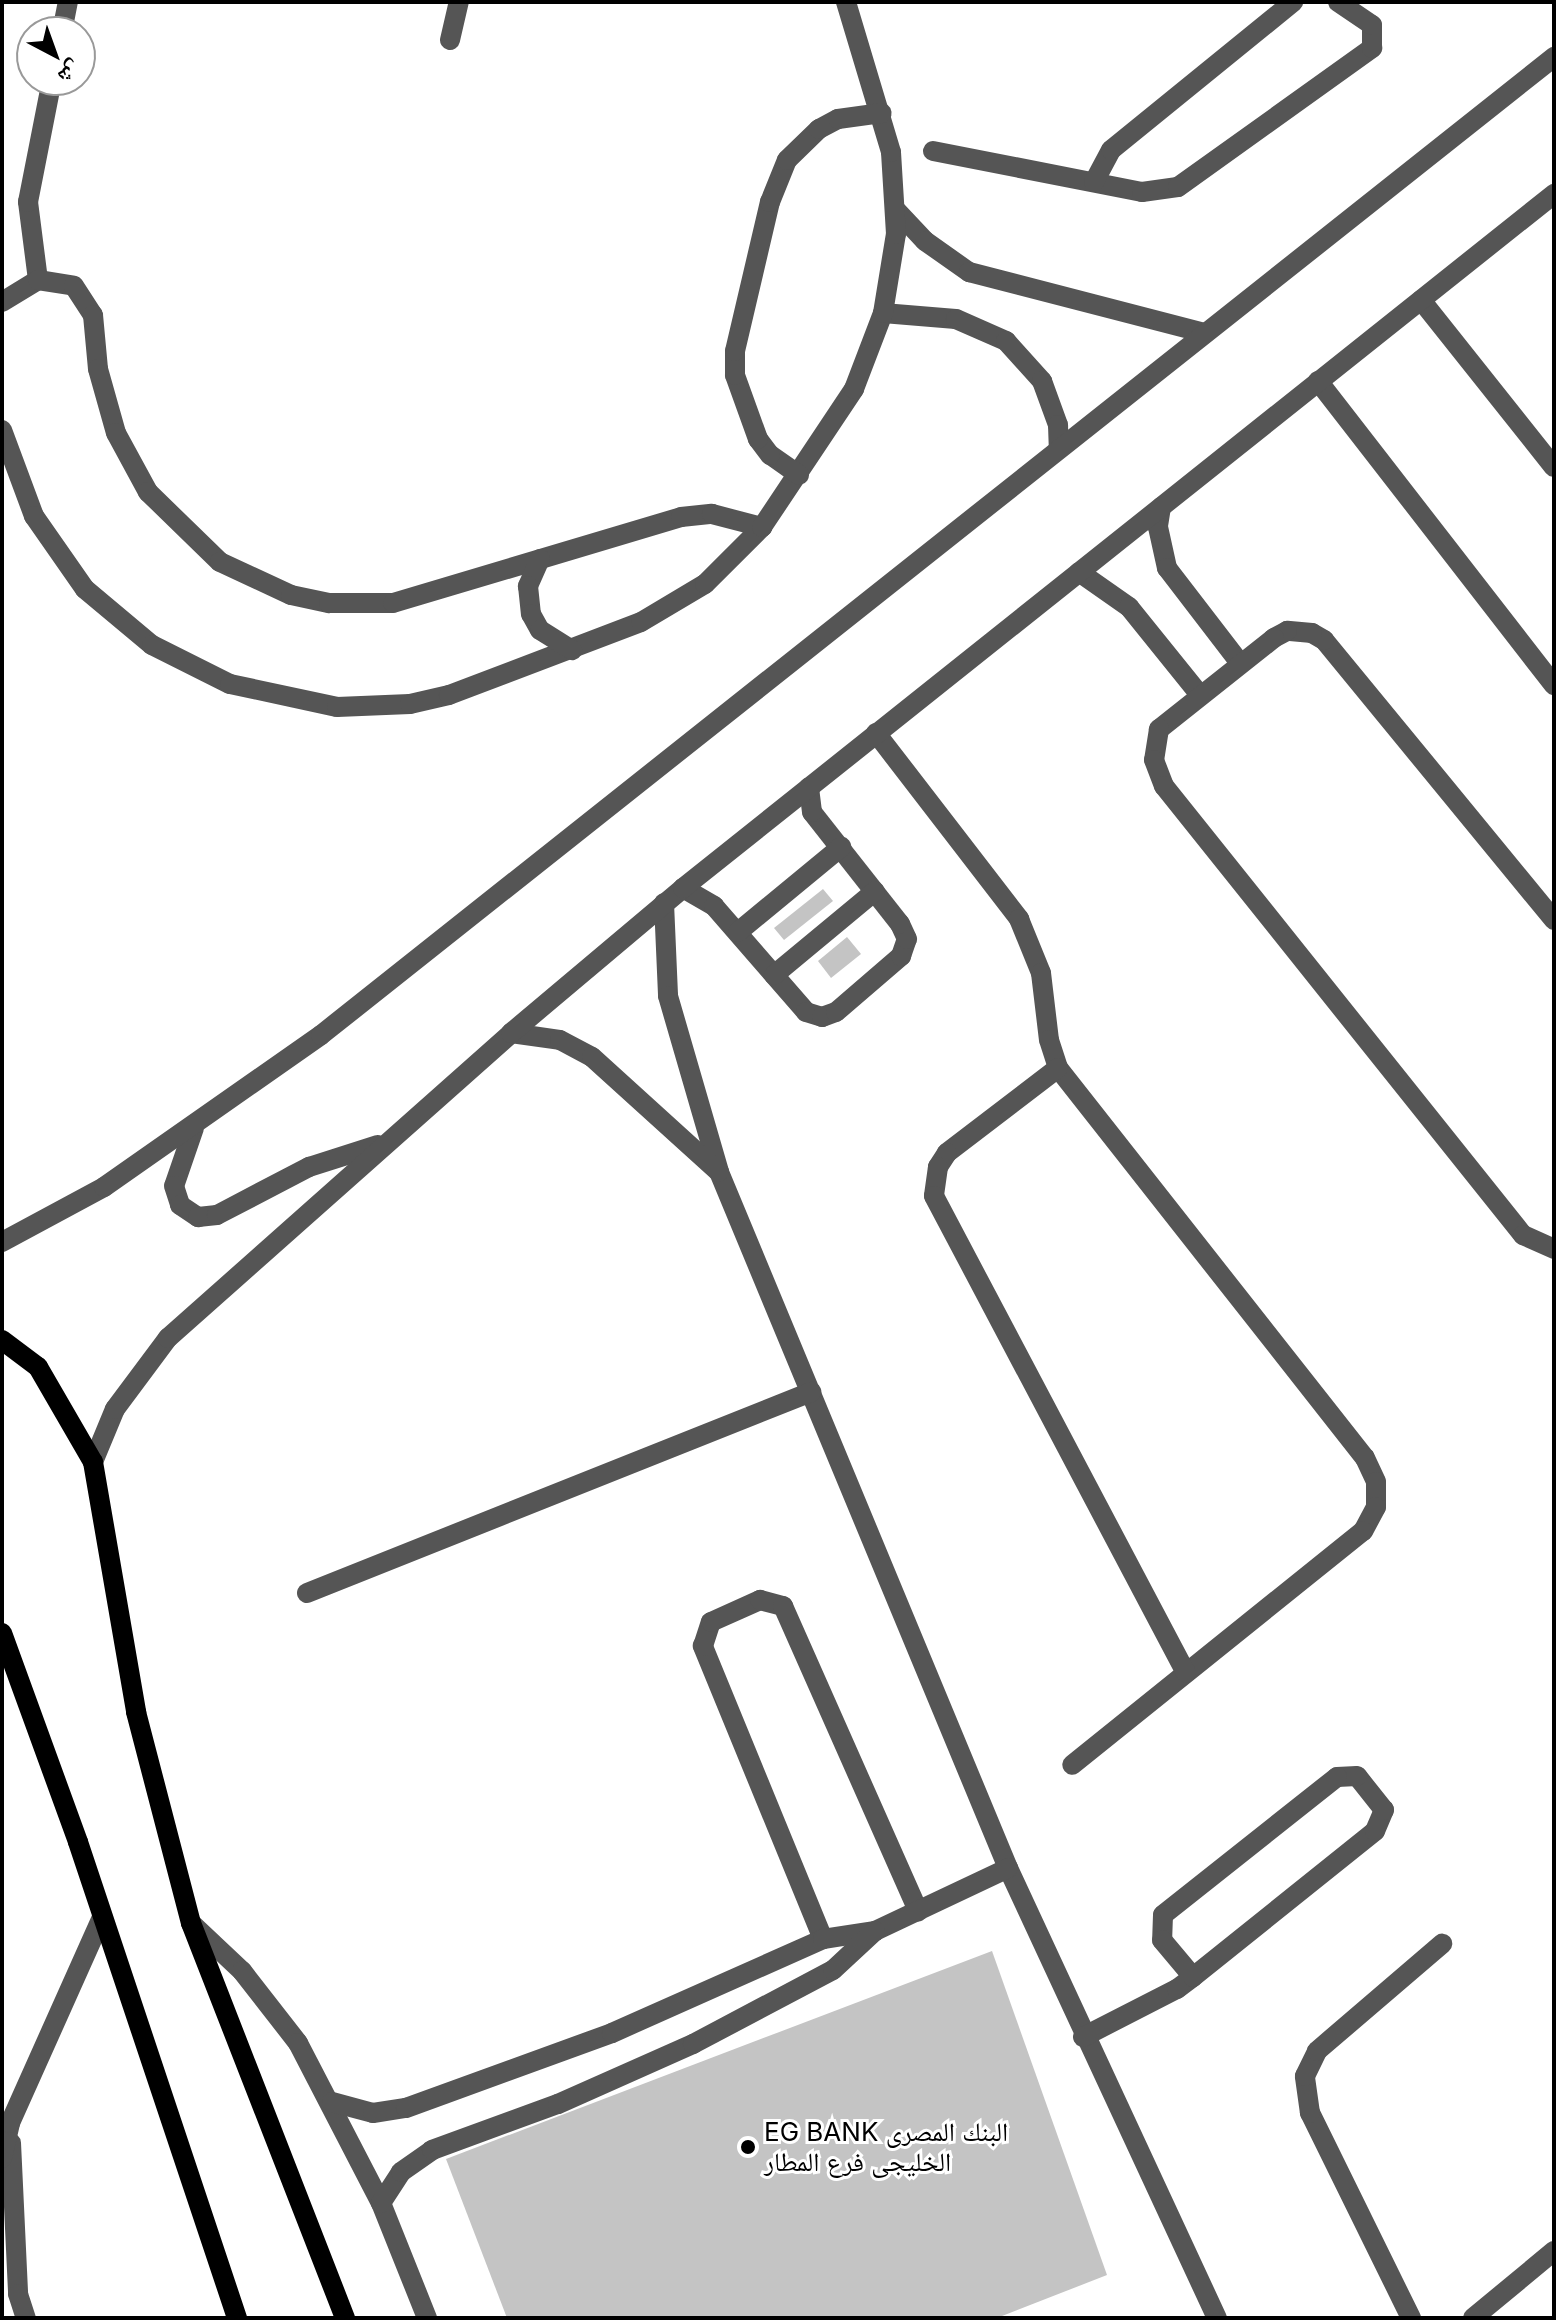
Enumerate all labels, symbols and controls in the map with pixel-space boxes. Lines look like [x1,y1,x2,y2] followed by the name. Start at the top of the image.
[16,16,96,96] north arrow
[53,55,88,90] text: ش
[764,2116,1008,2178] place label: EG BANK البنك المصرى الخليجى فرع المطار
[739,2138,757,2156] marker: EG BANK البنك المصرى الخليجى فرع المطار

